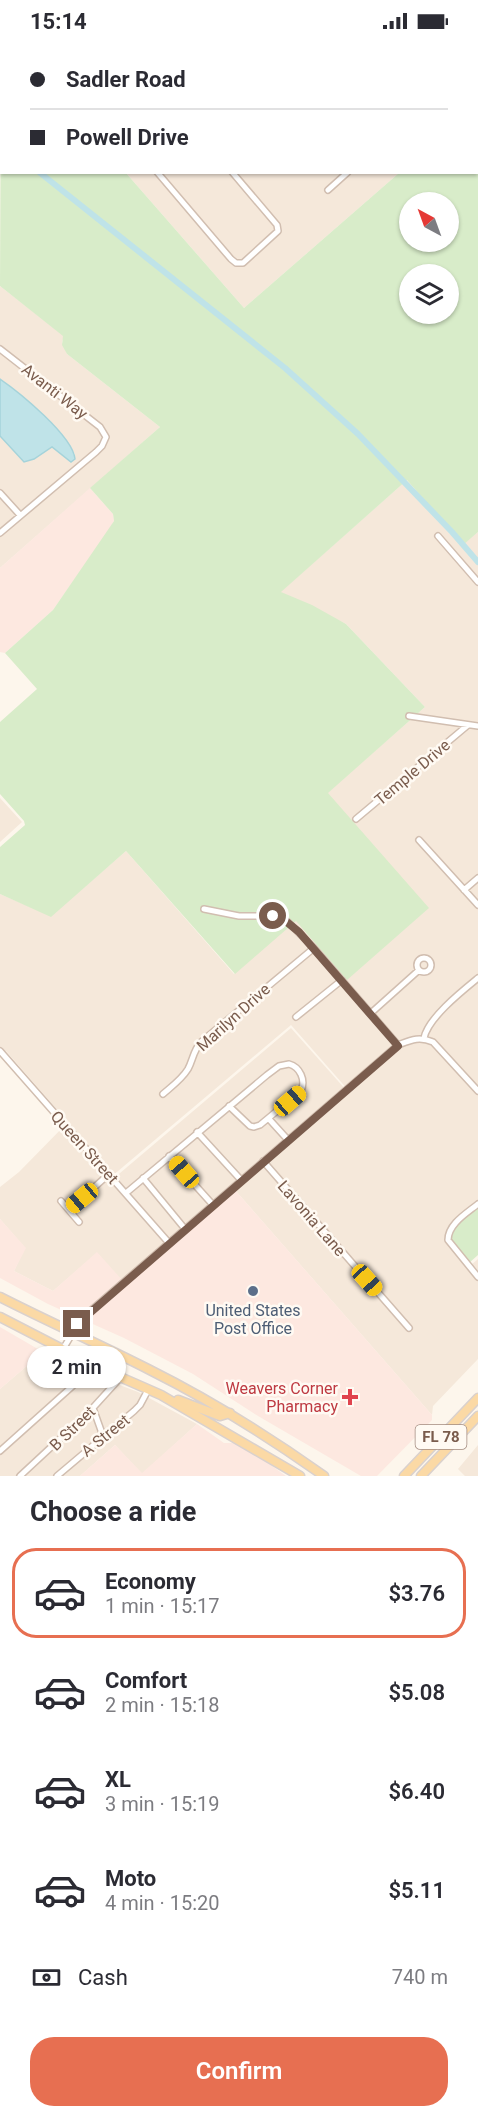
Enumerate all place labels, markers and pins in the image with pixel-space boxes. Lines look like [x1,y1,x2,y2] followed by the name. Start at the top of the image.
[246,1284,260,1298] marker: United States Post Office
[205,1301,301,1338] place label: United States Post Office
[225,1379,339,1416] place label: Weavers Corner Pharmacy
[343,1390,357,1404] marker: Weavers Corner Pharmacy

